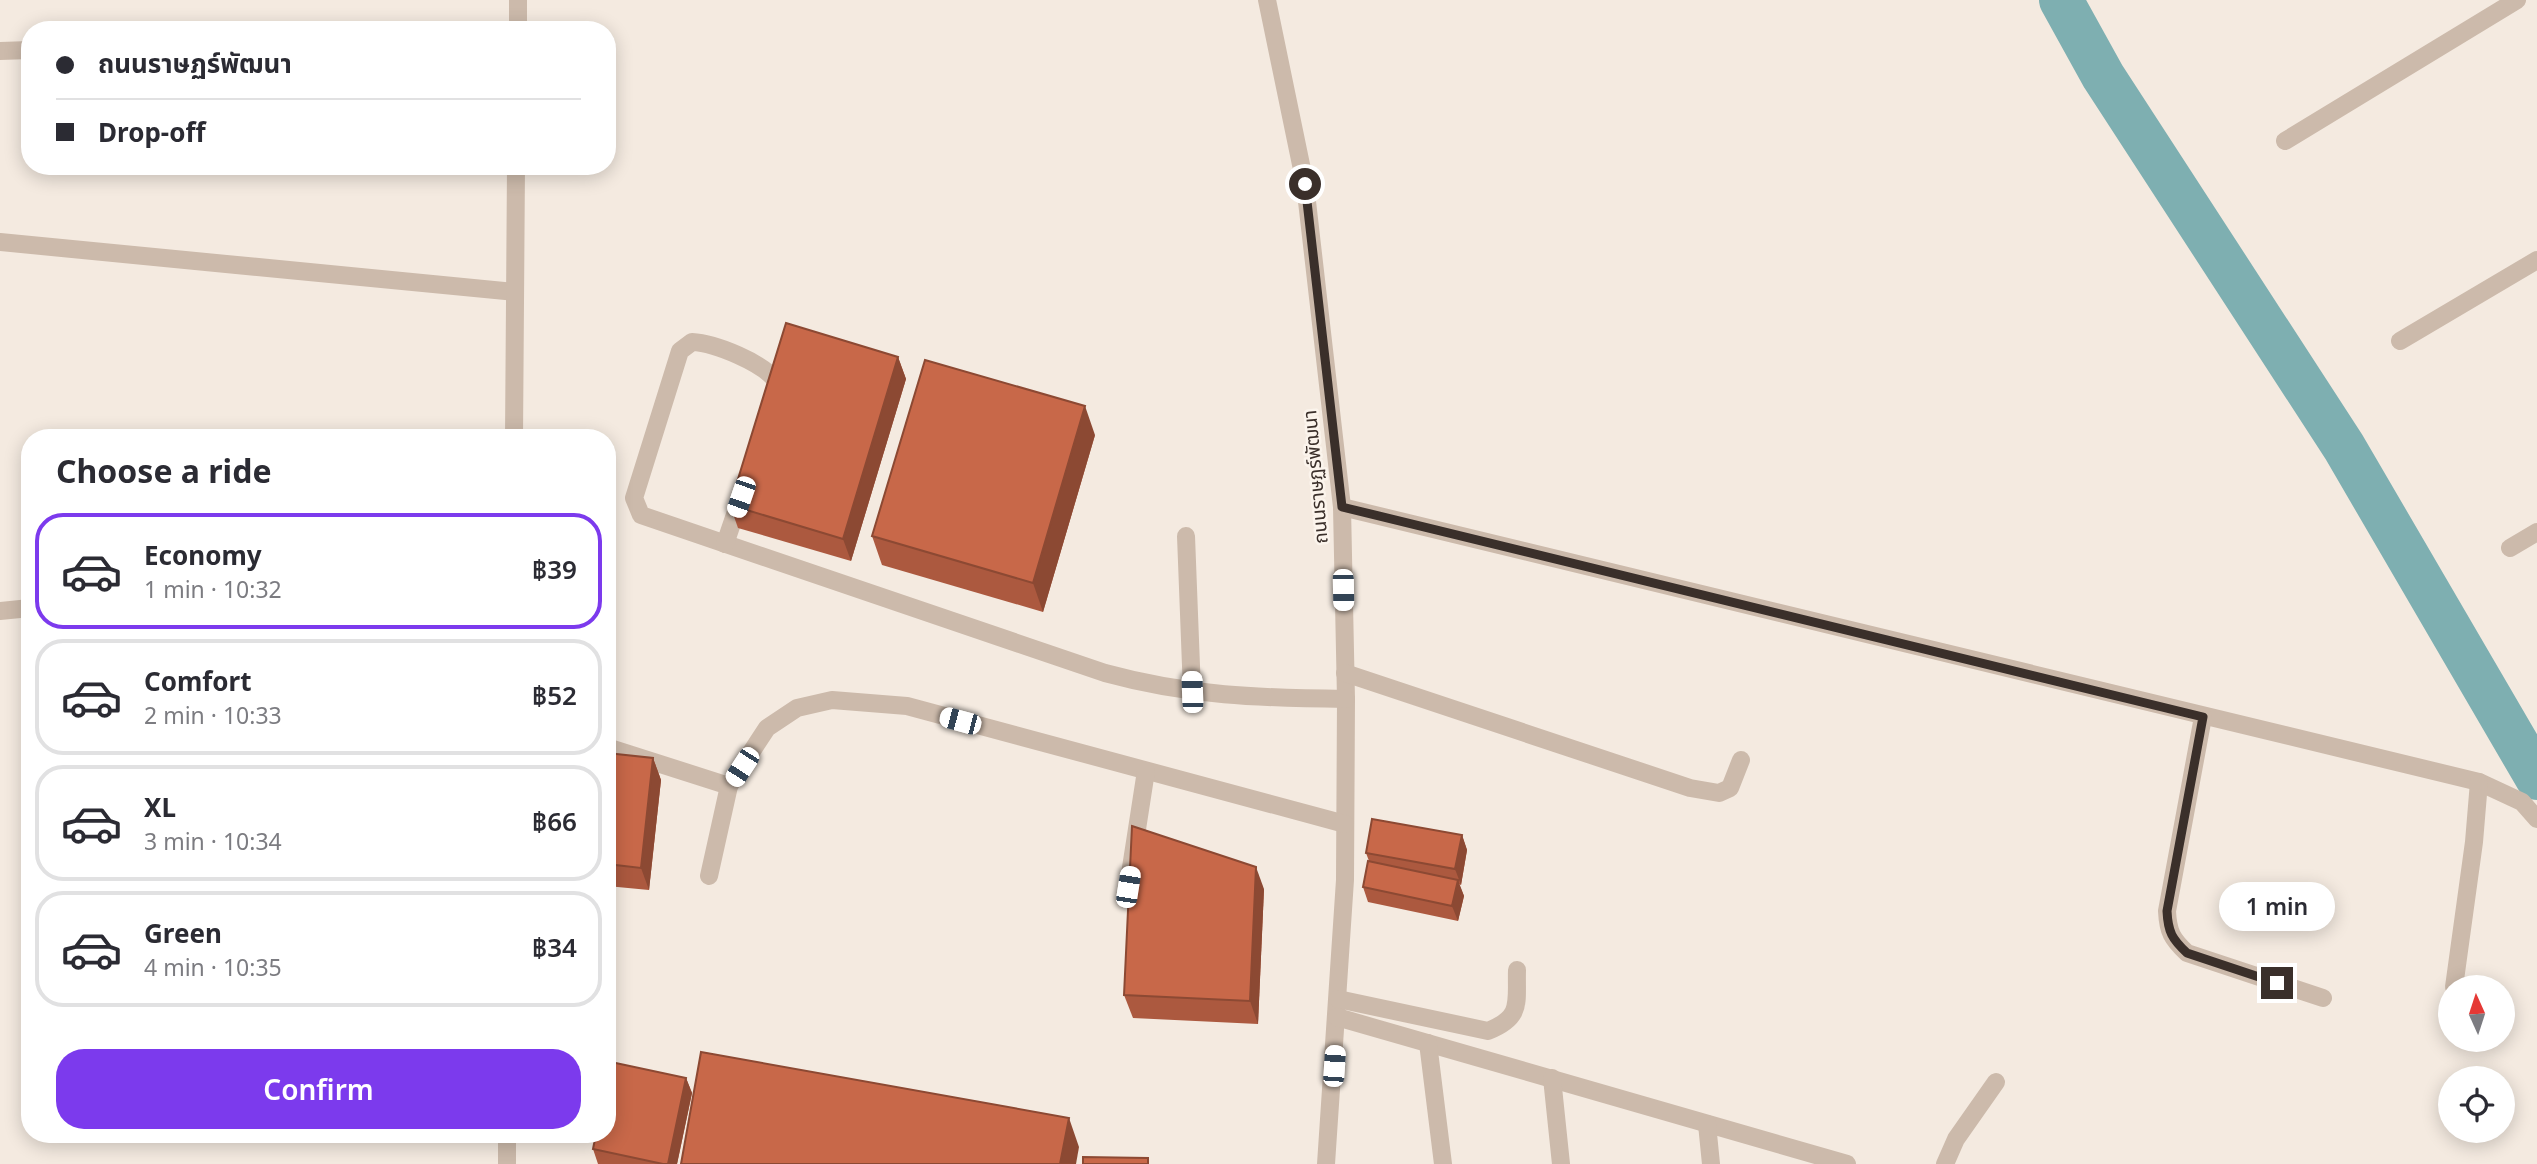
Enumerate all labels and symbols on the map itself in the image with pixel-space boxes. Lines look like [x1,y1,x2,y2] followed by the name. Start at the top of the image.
[1289,168,1321,200] route start
[1296,409,1334,545] street label: ถนนราษฏร์พัฒนา
[725,474,758,520] car
[1333,569,1354,611] car
[1181,671,1204,713] car
[937,705,984,737] car
[722,744,763,790] car
[1115,865,1142,909] car
[2219,881,2335,930] callout: 1 min
[2261,967,2293,999] route end
[2438,975,2515,1052] north arrow
[1323,1044,1346,1088] car

